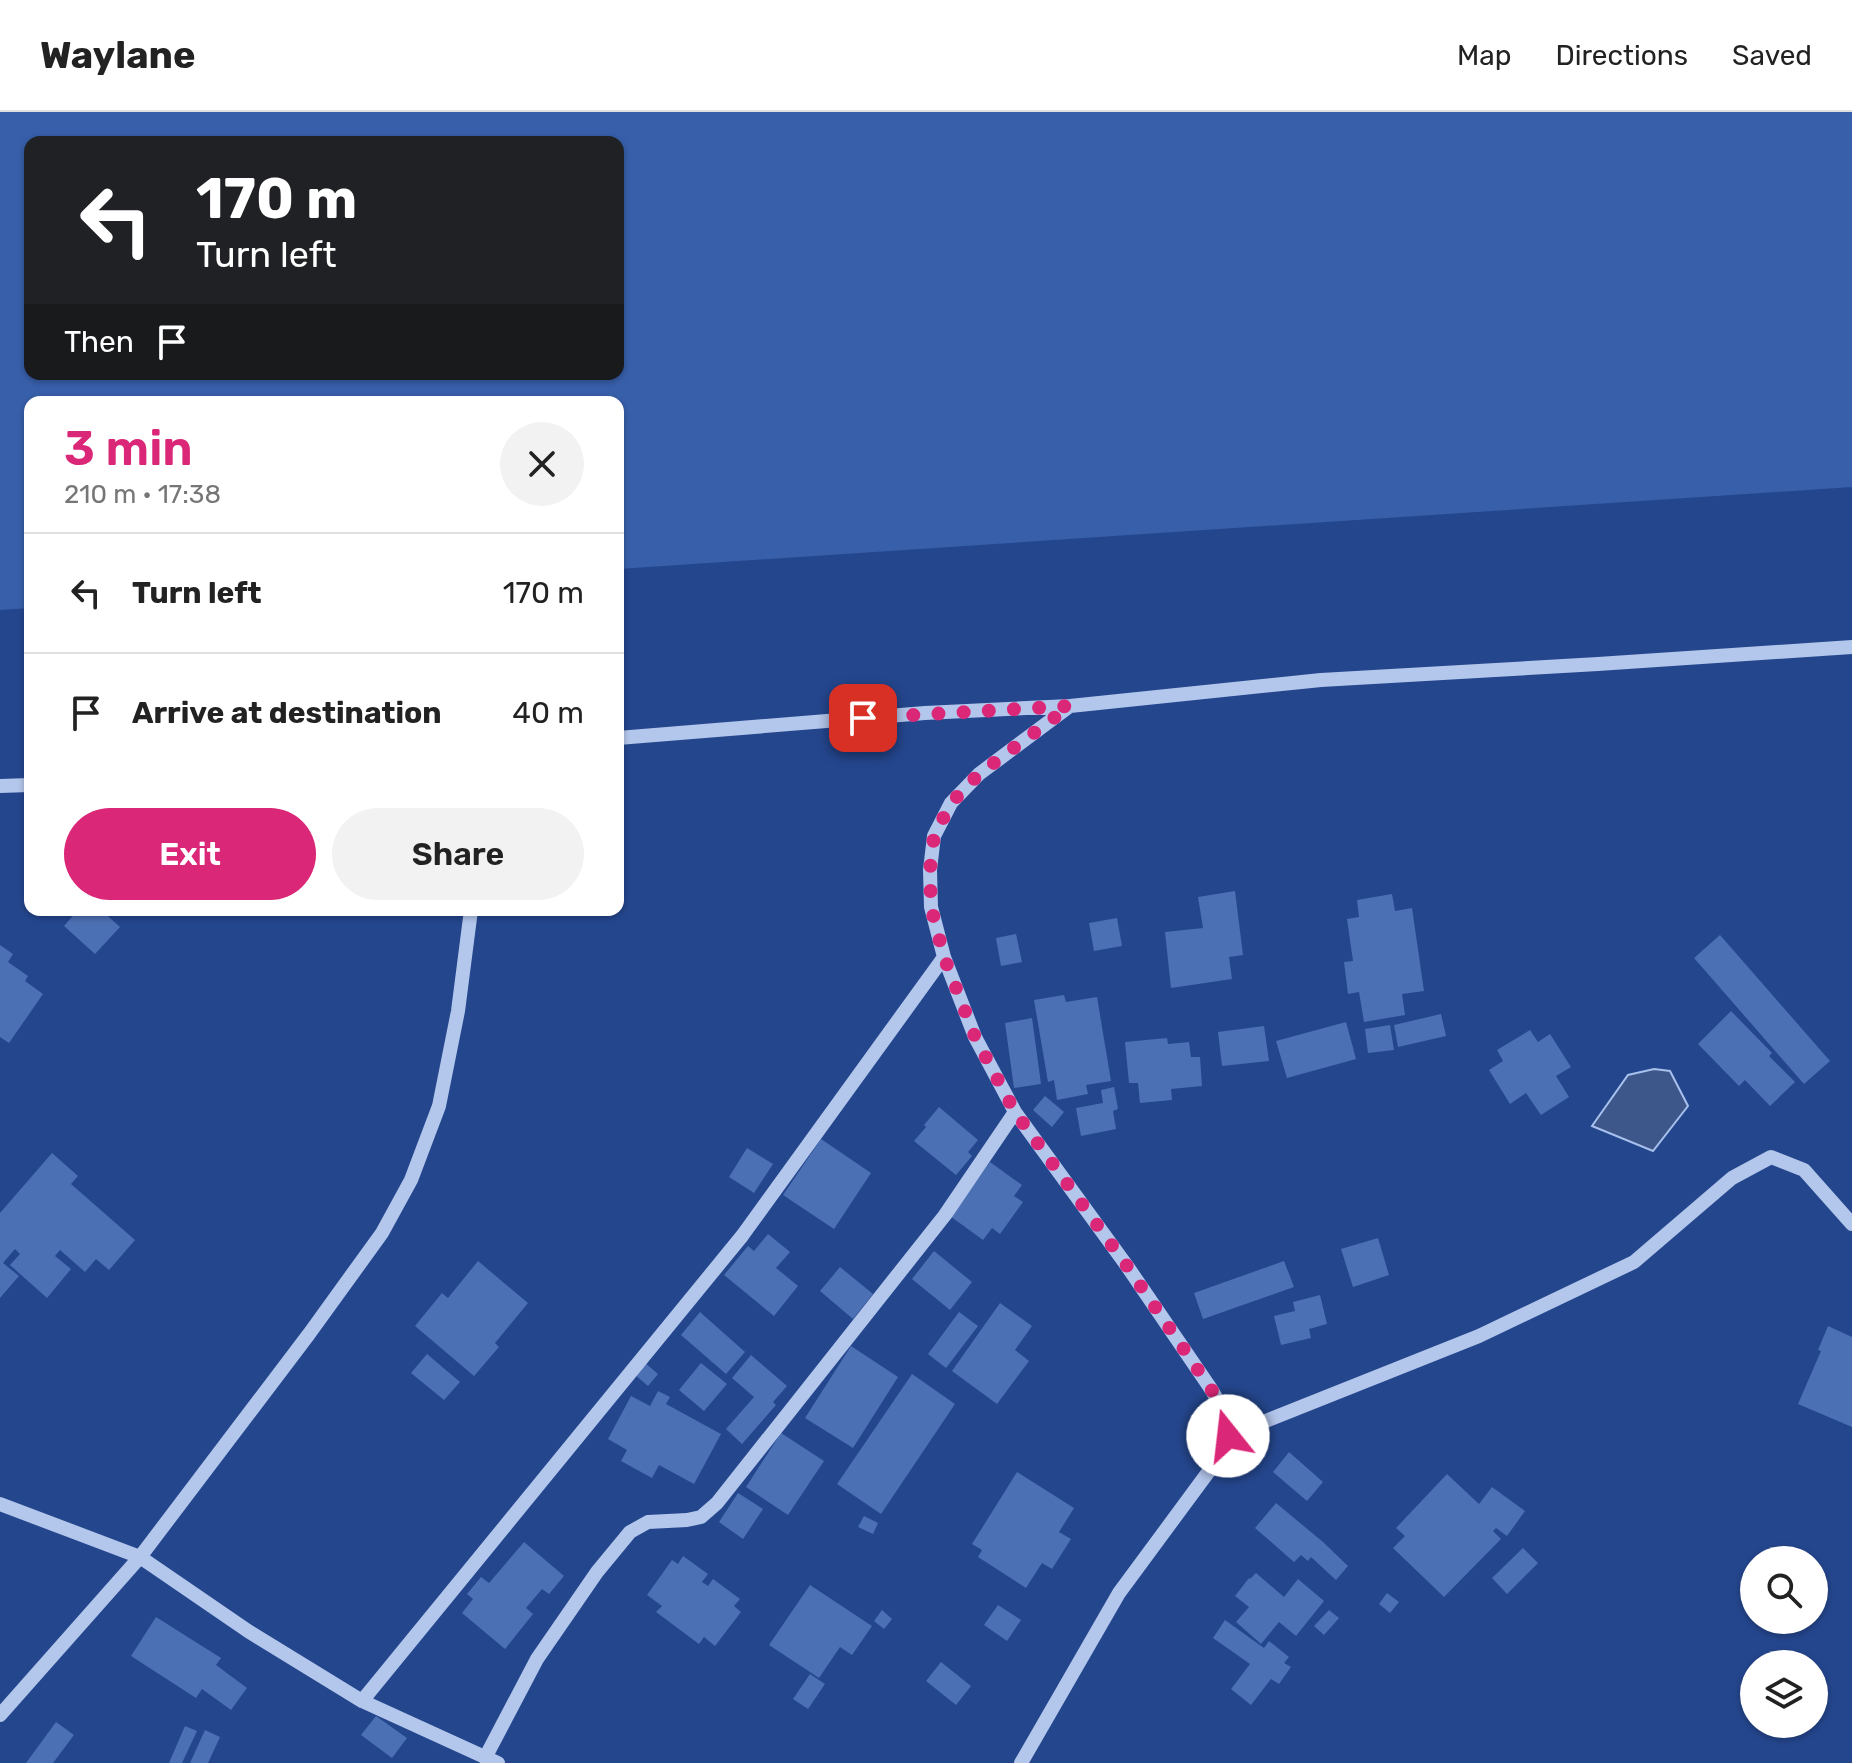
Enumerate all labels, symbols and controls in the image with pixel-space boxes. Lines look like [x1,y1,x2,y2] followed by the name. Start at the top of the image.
[40,32,196,78] text: Waylane
[1457,39,1511,72] text: Map
[1555,39,1688,72] text: Directions
[1732,39,1812,72] text: Saved
[196,166,357,232] text: 170 m
[64,168,168,272] icon: left
[196,233,337,276] text: Turn left
[150,320,194,364] icon: arrive
[64,324,134,360] text: Then
[64,420,193,477] text: 3 min
[500,422,584,506] button: close
[64,479,221,510] text: 210 m · 17:38
[64,571,108,615] icon: left
[132,575,262,611] text: Turn left
[503,575,584,611] text: 170 m
[829,684,897,752] pin
[64,691,108,735] icon: arrive
[132,695,442,731] text: Arrive at destination
[512,695,584,731] text: 40 m
[841,696,885,740] icon: arrive
[64,808,316,900] button: Exit
[332,808,584,900] button: Share
[1186,1394,1270,1478] position arrow
[1740,1546,1828,1738] map controls
[1740,1546,1828,1634] button: search
[1740,1650,1828,1738] button: layers

